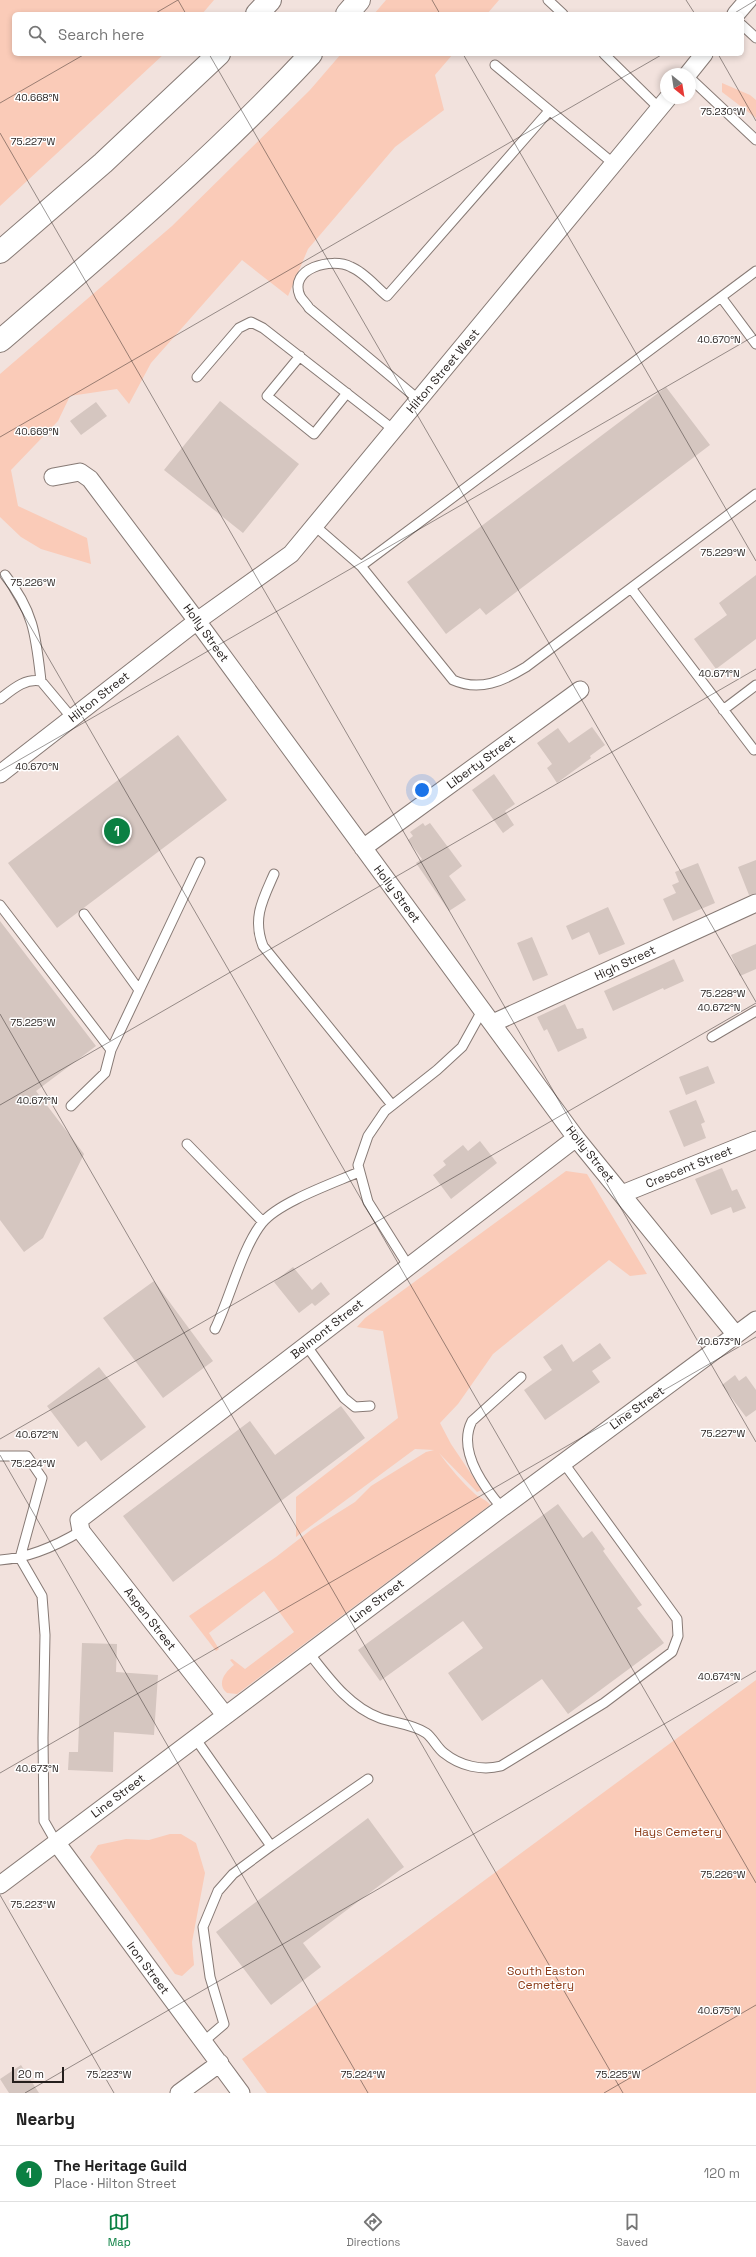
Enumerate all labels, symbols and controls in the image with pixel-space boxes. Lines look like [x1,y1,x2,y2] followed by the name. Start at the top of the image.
[12,12,744,56] search box
[26,23,48,45] icon: search
[58,25,144,44] text: Search here
[660,68,696,104] north arrow
[15,91,59,104] text: 40.668°N
[700,105,746,118] text: 75.230°W
[11,135,55,148] text: 75.227°W
[403,325,483,417] street label: Hilton Street West
[697,333,741,346] text: 40.670°N
[15,425,59,438] text: 40.669°N
[701,546,746,559] text: 75.229°W
[11,576,56,589] text: 75.226°W
[179,601,233,665] street label: Holly Street
[698,667,740,680] text: 40.671°N
[65,668,133,726] street label: Hilton Street
[443,732,519,792] street label: Liberty Street
[15,760,59,773] text: 40.670°N
[412,780,432,800] your location
[104,816,130,846] pin: 1
[370,862,424,926] street label: Holly Street
[592,942,658,984] street label: High Street
[700,987,746,1000] text: 75.228°W
[698,1001,740,1014] text: 40.672°N
[11,1016,56,1029] text: 75.225°W
[16,1094,58,1107] text: 40.671°N
[562,1122,618,1186] street label: Holly Street
[643,1142,735,1192] street label: Crescent Street
[287,1296,367,1362] street label: Belmont Street
[697,1335,741,1348] text: 40.673°N
[607,1383,667,1433] street label: Line Street
[701,1427,745,1440] text: 75.227°W
[16,1428,58,1441] text: 40.672°N
[11,1457,56,1470] text: 75.224°W
[347,1575,407,1627] street label: Line Street
[120,1584,180,1654] street label: Aspen Street
[698,1670,740,1683] text: 40.674°N
[15,1762,59,1775] text: 40.673°N
[88,1770,148,1822] street label: Line Street
[634,1824,722,1840] park label: Hays Cemetery
[701,1868,746,1881] text: 75.226°W
[11,1898,56,1911] text: 75.223°W
[123,1939,173,1997] street label: Iron Street
[507,1963,585,1993] park label: South Easton Cemetery
[697,2004,741,2017] text: 40.675°N
[12,2065,64,2084] scale bar
[18,2067,44,2081] text: 20 m
[87,2068,132,2081] text: 75.223°W
[341,2068,386,2081] text: 75.224°W
[596,2068,641,2081] text: 75.225°W
[16,2108,75,2130] text: Nearby
[54,2156,187,2175] text: The Heritage Guild
[26,2165,32,2182] text: 1
[704,2165,740,2182] text: 120 m
[54,2175,177,2192] text: Place · Hilton Street
[108,2211,131,2249] tab: Map
[346,2211,400,2249] tab: Directions
[616,2211,648,2249] tab: Saved

